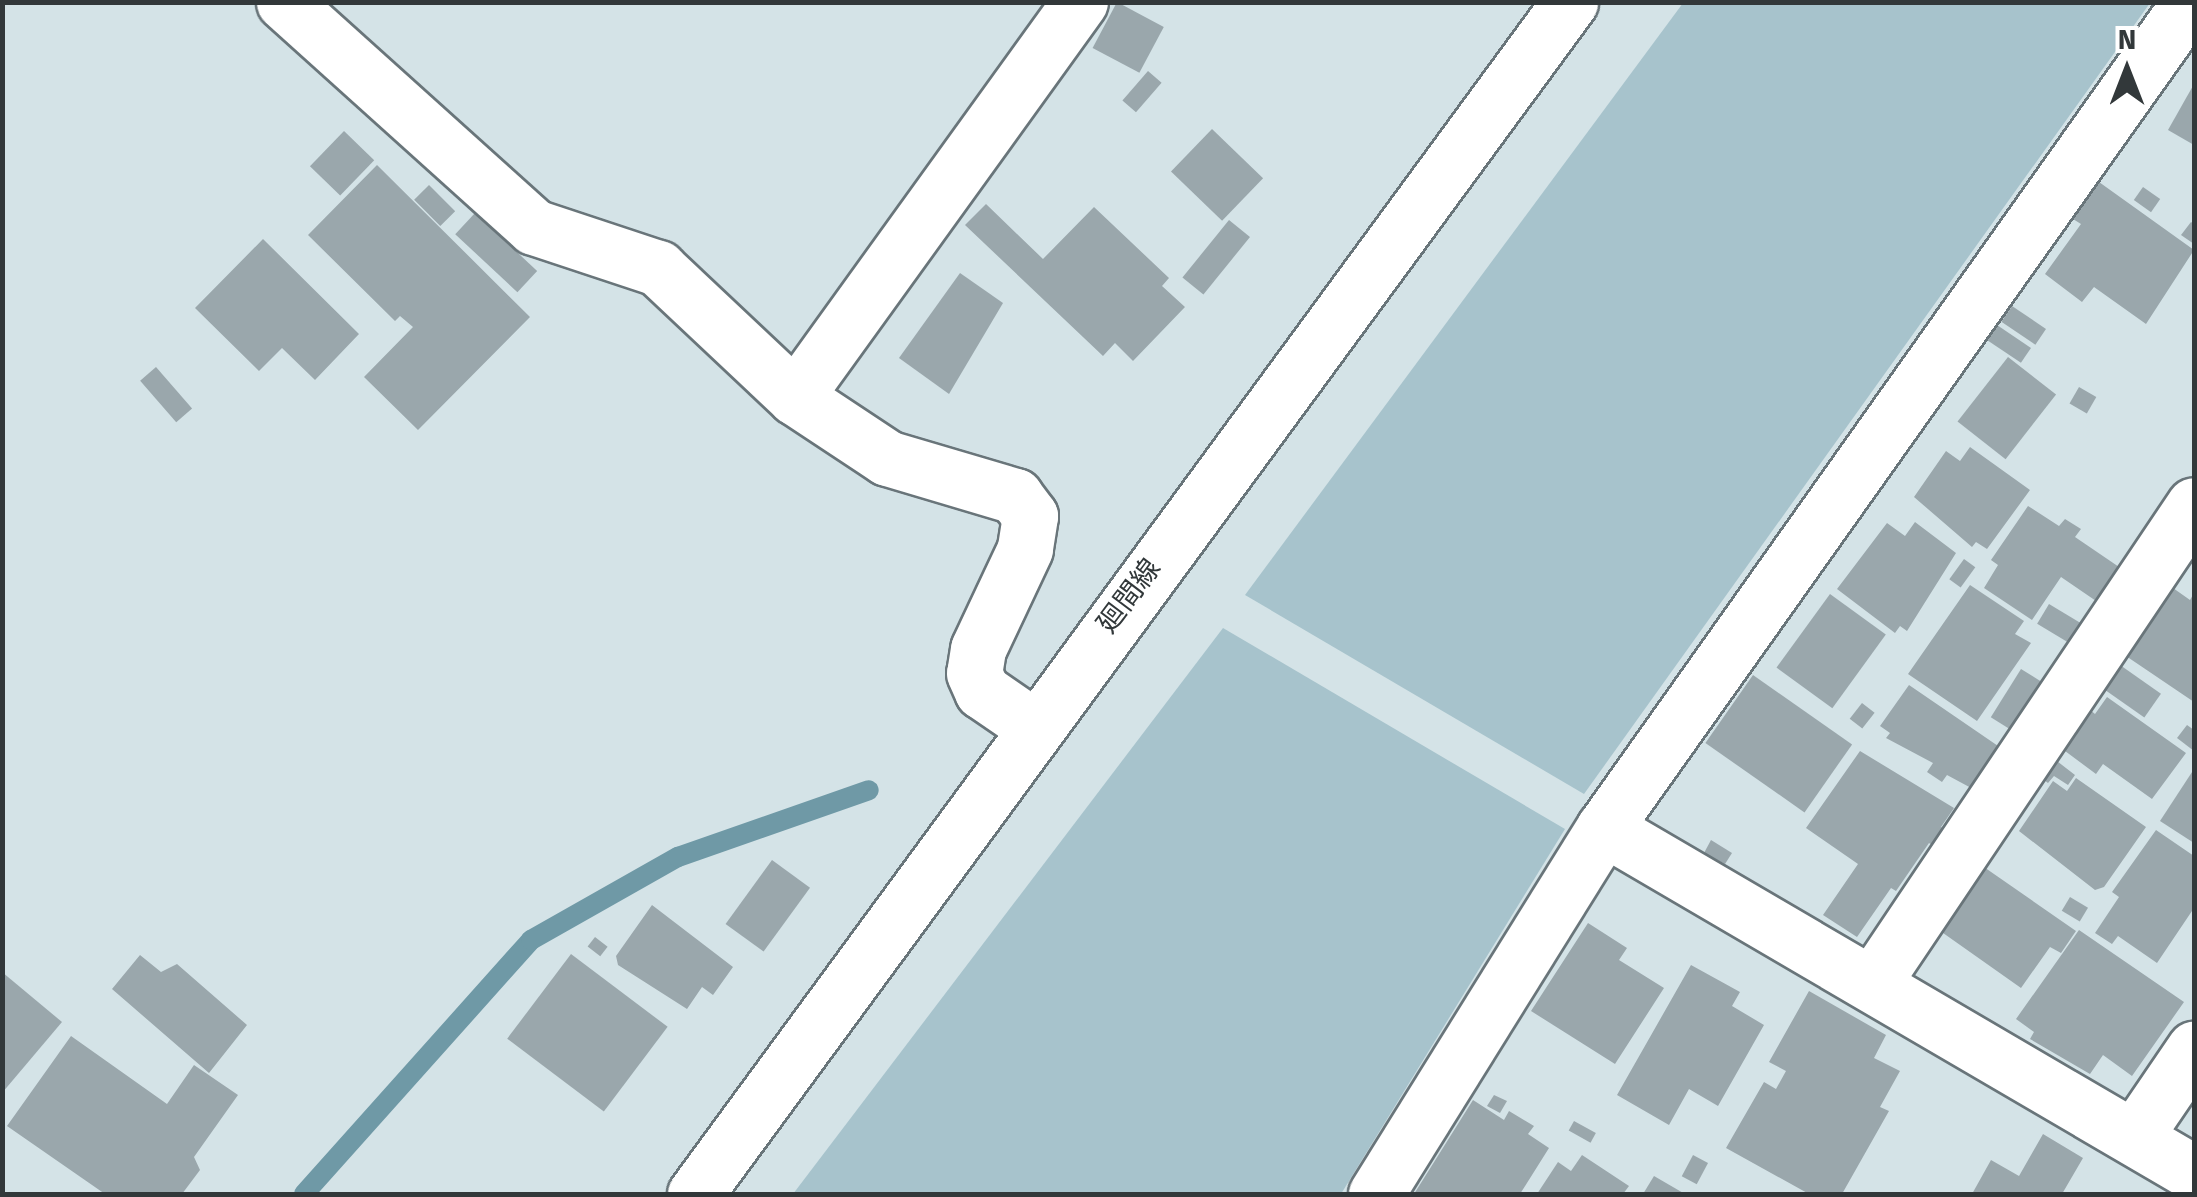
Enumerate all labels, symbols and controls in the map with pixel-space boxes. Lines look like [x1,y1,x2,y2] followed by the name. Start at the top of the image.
[2077,20,2177,120] north arrow
[2118,23,2136,56] text: N
[1090,552,1168,640] street label: 廻間線

